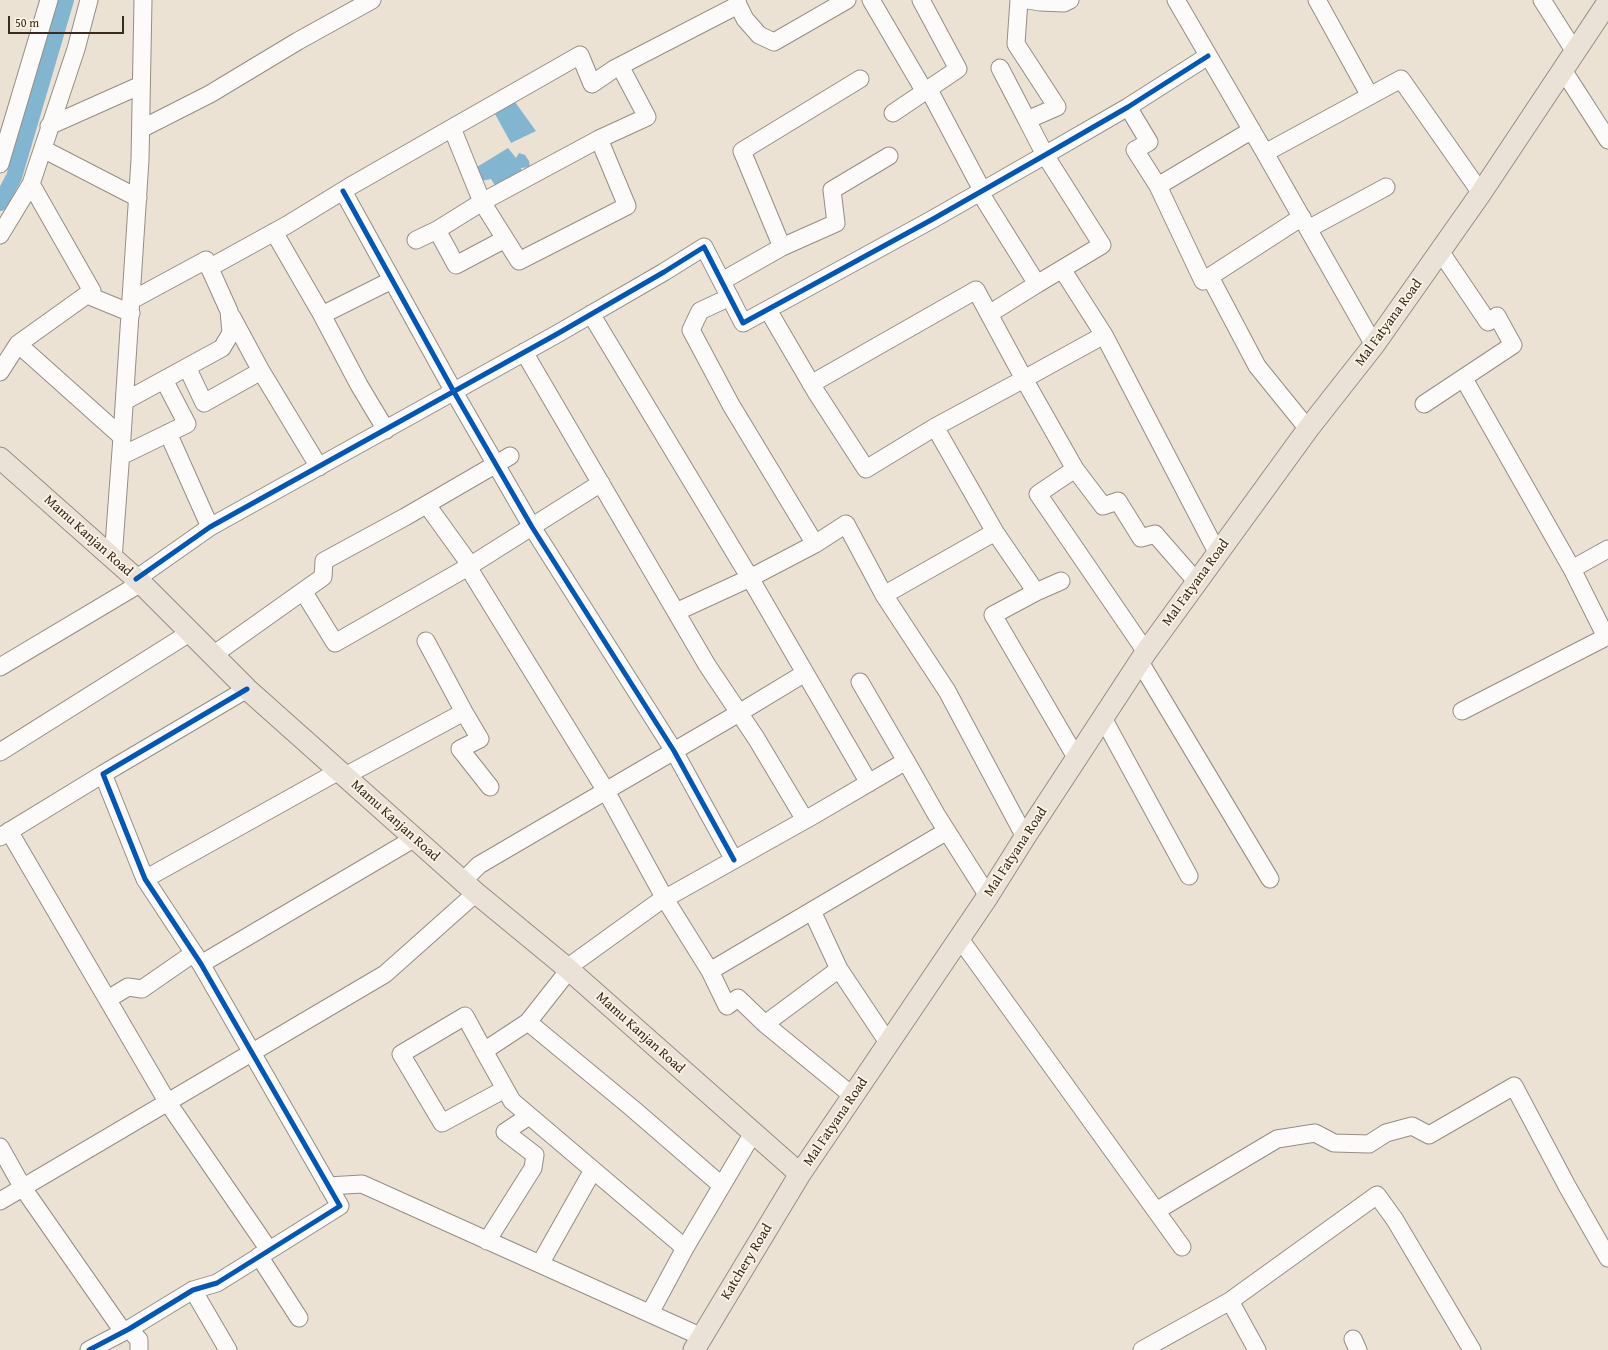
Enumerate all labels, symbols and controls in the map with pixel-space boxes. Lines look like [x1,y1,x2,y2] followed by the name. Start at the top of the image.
[10,8,126,34] scale bar
[15,14,39,31] text: 50 m
[1352,276,1426,370] street label: Mal Fatyana Road
[40,492,136,580] street label: Mamu Kanjan Road
[1159,536,1233,630] street label: Mal Fatyana Road
[347,777,443,865] street label: Mamu Kanjan Road
[981,804,1051,900] street label: Mal Fatyana Road
[592,989,688,1077] street label: Mamu Kanjan Road
[800,1075,872,1169] street label: Mal Fatyana Road
[718,1221,776,1303] street label: Katchery Road

